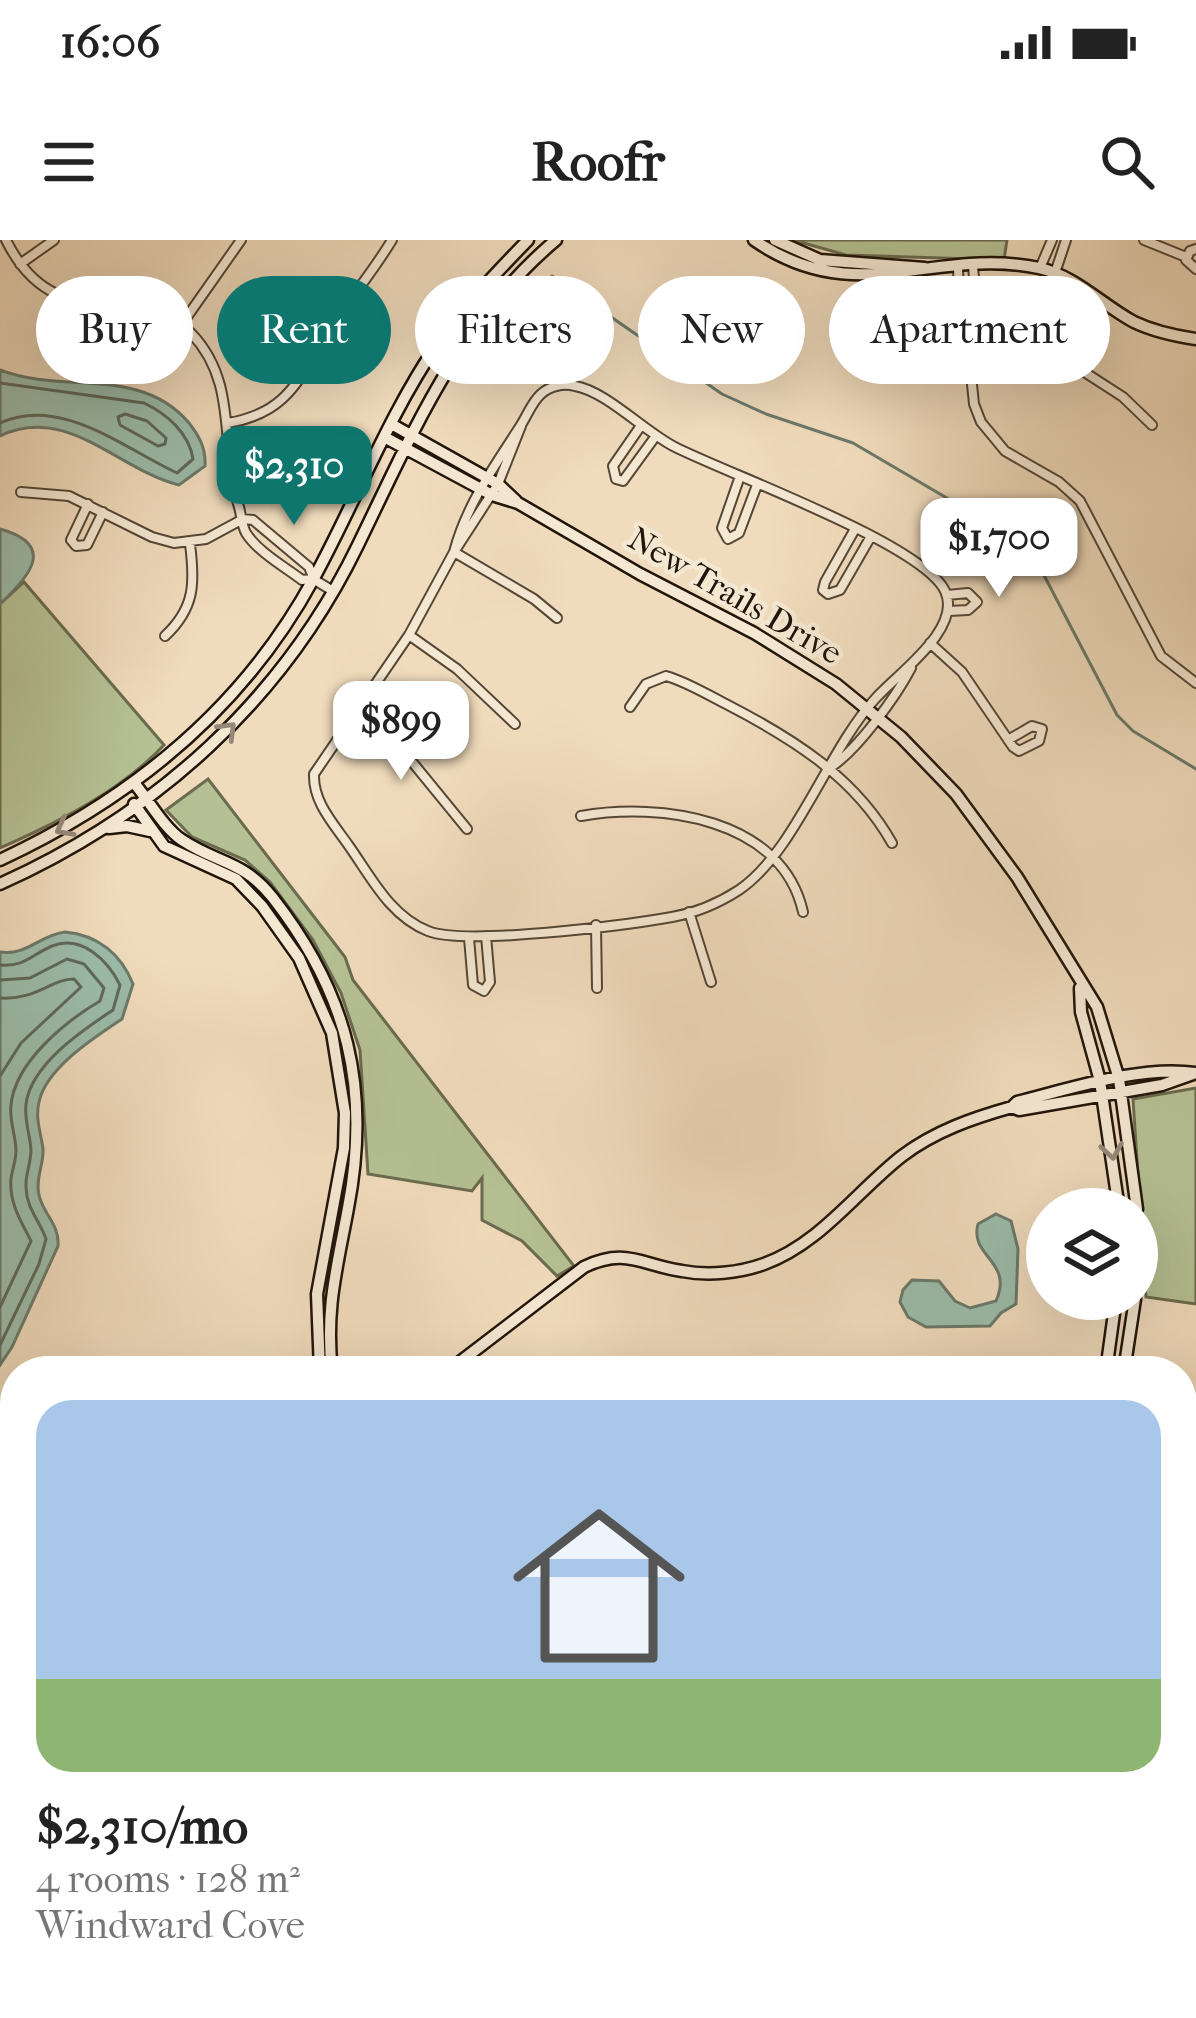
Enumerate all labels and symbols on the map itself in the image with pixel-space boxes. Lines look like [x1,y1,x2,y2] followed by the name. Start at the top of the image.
[196,426,392,528] pin: $2,310
[901,498,1097,600] pin: $1,700
[621,519,849,673] street label: New Trails Drive
[330,681,472,783] pin: $899
[214,722,236,744] one-way arrow
[55,814,76,837] one-way arrow
[1098,1141,1123,1161] one-way arrow

